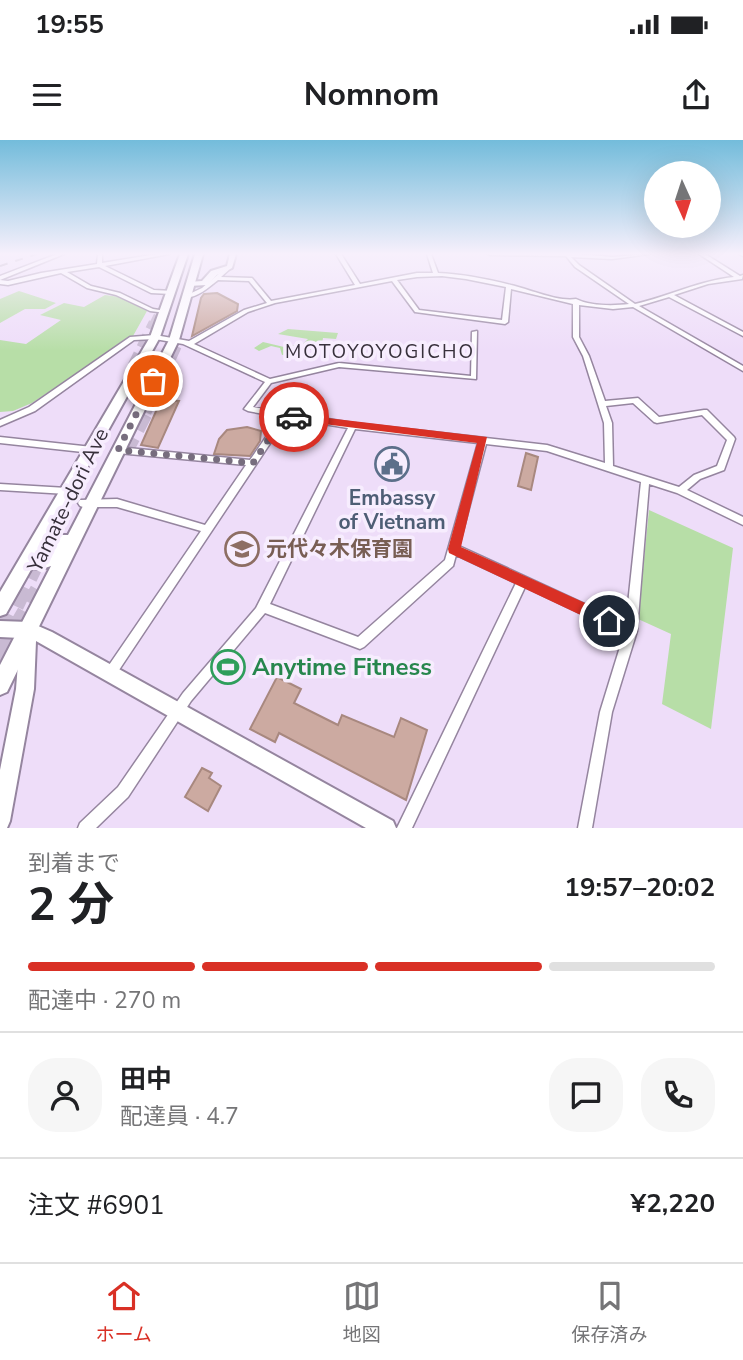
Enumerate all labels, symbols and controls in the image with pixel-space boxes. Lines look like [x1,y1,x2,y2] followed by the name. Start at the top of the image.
[35,7,104,42] text: 19:55
[304,73,439,116] text: Nomnom
[28,76,66,114] icon: menu
[677,76,715,114] icon: share
[644,161,721,238] north arrow
[644,161,721,238] map controls
[285,339,475,365] district label: MOTOYOYOGICHO
[123,351,183,411] pin
[134,362,172,400] icon: bag
[259,382,329,452] courier
[275,398,313,436] icon: car
[20,423,115,578] street label: Yamate-dori Ave
[373,445,411,483] public building icon: Embassy of Vietnam
[338,484,446,536] place label: Embassy of Vietnam
[223,530,261,568] school or university icon: 元代々木保育園
[266,535,413,563] place label: 元代々木保育園
[579,591,639,651] pin
[590,602,628,640] icon: home
[209,648,247,686] sports icon: Anytime Fitness
[252,651,432,683] place label: Anytime Fitness
[28,848,120,879] text: 到着まで
[564,870,715,905] text: 19:57–20:02
[28,873,114,936] text: 2 分
[28,985,181,1016] text: 配達中 · 270 m
[28,1058,102,1132] button: person
[549,1058,623,1132] button: chat
[641,1058,715,1132] button: phone
[120,1062,172,1097] text: 田中
[120,1101,239,1132] text: 配達員 · 4.7
[631,1186,715,1221] text: ¥2,220
[28,1188,165,1223] text: 注文 #6901
[95,1277,152,1348] tab: ホーム
[343,1277,381,1348] tab: 地図
[572,1277,648,1348] tab: 保存済み

